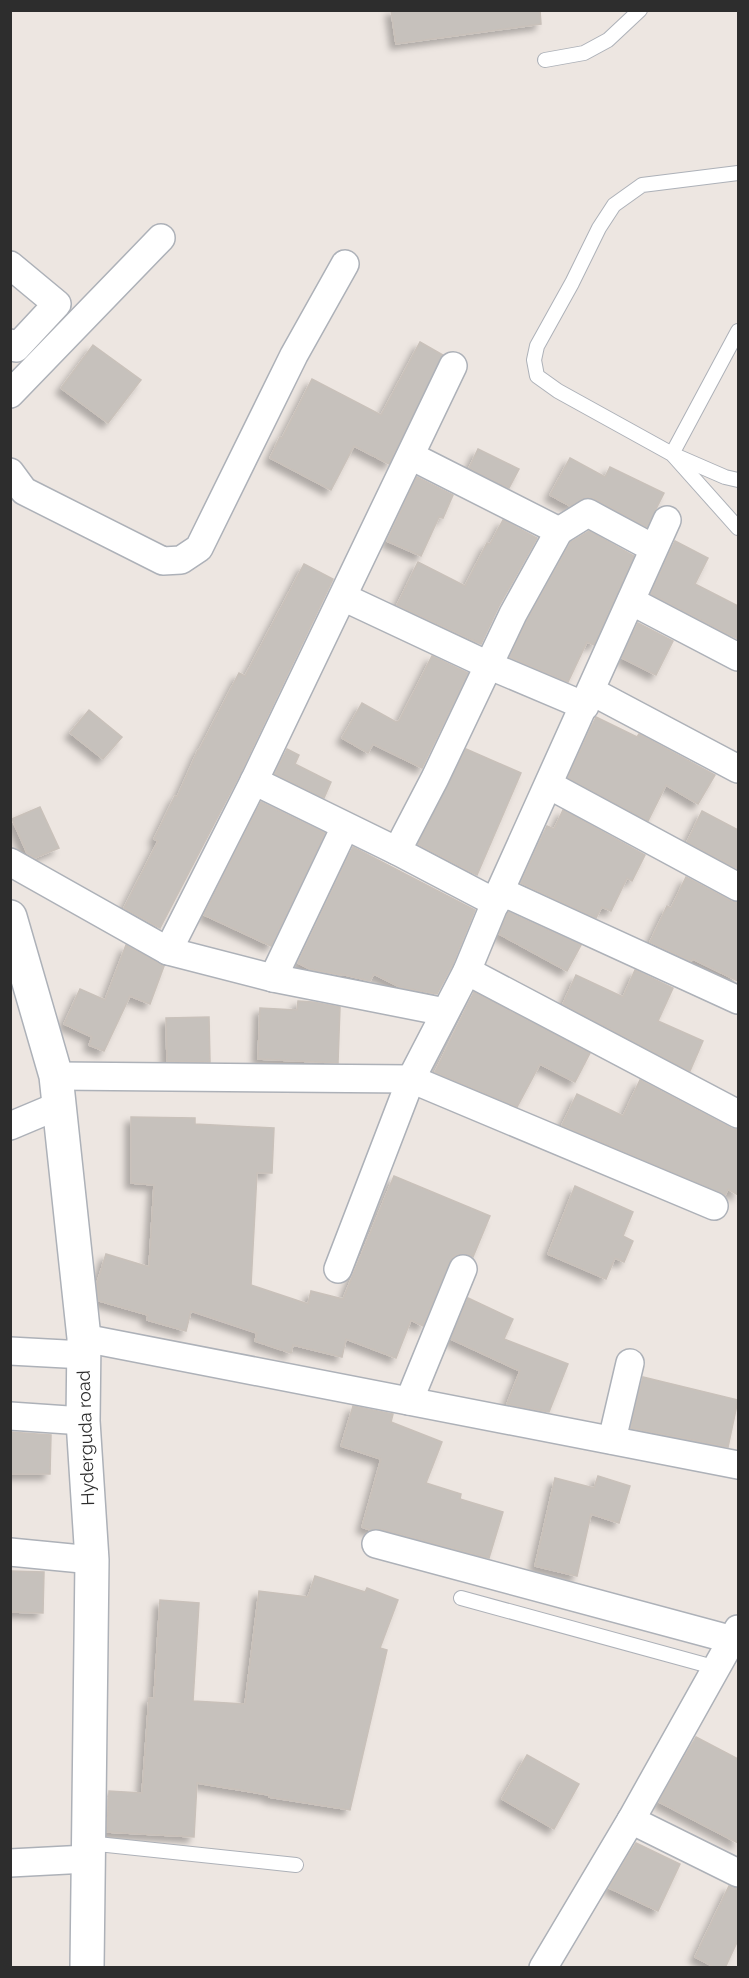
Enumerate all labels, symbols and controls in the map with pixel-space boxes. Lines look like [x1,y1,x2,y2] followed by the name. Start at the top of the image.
[73,1370,98,1506] street label: Hyderguda road

